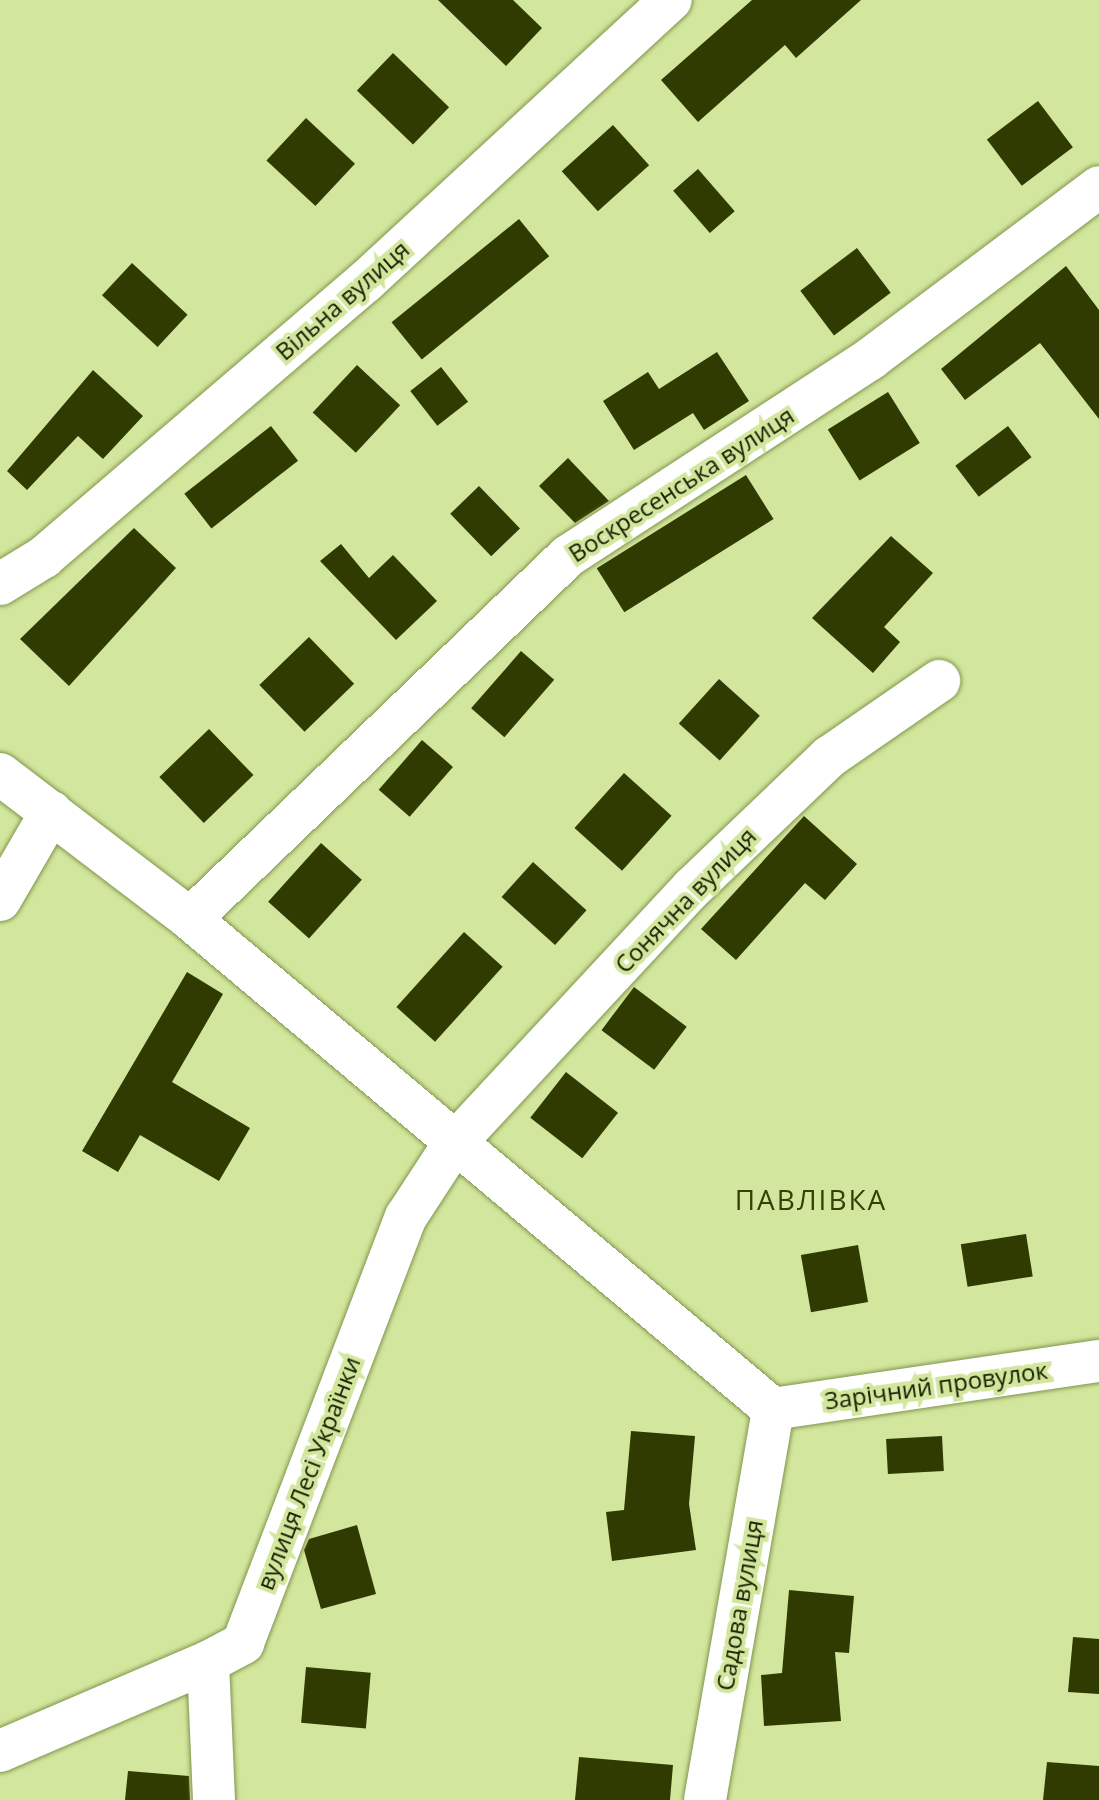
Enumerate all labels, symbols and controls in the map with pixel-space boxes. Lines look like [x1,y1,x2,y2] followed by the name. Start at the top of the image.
[269,234,415,366] street label: Вільна вулиця
[563,400,799,568] street label: Воскресенська вулиця
[608,821,762,979] street label: Сонячна вулиця
[735,1182,887,1216] district label: ПАВЛІВКА
[250,1352,366,1594] street label: вулиця Лесі Українки
[823,1355,1049,1415] street label: Зарічний провулок
[710,1517,768,1693] street label: Садова вулиця

